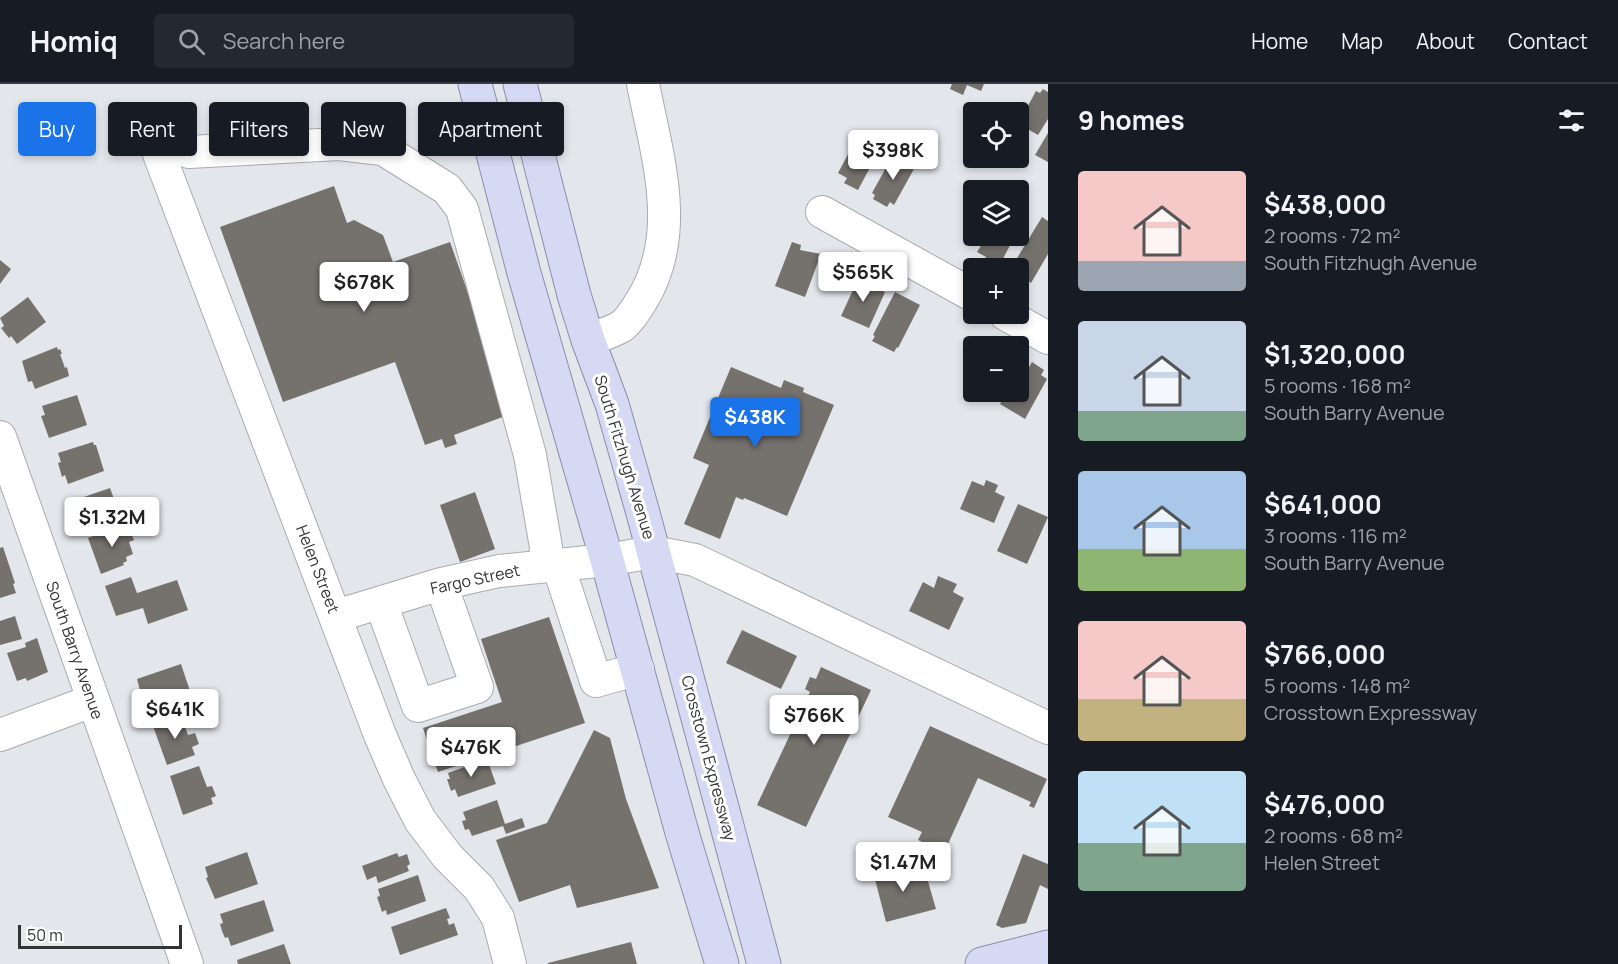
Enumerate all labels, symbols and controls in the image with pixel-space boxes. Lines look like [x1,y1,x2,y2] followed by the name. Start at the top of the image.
[154,14,574,68] search box
[30,22,118,60] text: Homiq
[175,25,208,58] icon: search
[223,26,345,56] text: Search here
[1251,27,1308,55] text: Home
[1341,27,1383,55] text: Map
[1416,27,1475,55] text: About
[1508,27,1588,55] text: Contact
[18,102,96,156] chip: Buy
[108,102,197,156] chip: Rent
[209,102,309,156] chip: Filters
[321,102,406,156] chip: New
[418,102,564,156] chip: Apartment
[963,102,1029,402] map controls
[963,102,1029,168] button: locate
[1078,102,1185,138] text: 9 homes
[1555,104,1588,137] icon: filters
[851,130,935,181] pin: $398K
[862,136,924,163] text: $398K
[963,180,1029,246] button: layers
[1264,186,1386,222] text: $438,000
[1126,195,1198,267] icon: home
[1264,222,1400,249] text: 2 rooms · 72 m²
[1264,249,1477,276] text: South Fitzhugh Avenue
[821,252,905,303] pin: $565K
[832,258,894,285] text: $565K
[963,258,1029,324] button: +
[322,262,406,313] pin: $678K
[334,268,394,295] text: $678K
[963,336,1029,402] button: −
[1264,336,1406,372] text: $1,320,000
[1126,345,1198,417] icon: home
[590,372,660,542] street label: South Fitzhugh Avenue
[1264,372,1411,399] text: 5 rooms · 168 m²
[713,397,797,448] pin: $438K
[1264,399,1445,426] text: South Barry Avenue
[724,403,786,430] text: $438K
[1264,486,1382,522] text: $641,000
[1126,495,1198,567] icon: home
[63,497,161,548] pin: $1.32M
[78,503,146,530] text: $1.32M
[291,522,345,616] street label: Helen Street
[1264,522,1407,549] text: 3 rooms · 116 m²
[1264,549,1445,576] text: South Barry Avenue
[428,559,522,599] street label: Fargo Street
[41,578,109,722] street label: South Barry Avenue
[1264,636,1386,672] text: $766,000
[1126,645,1198,717] icon: home
[1264,672,1410,699] text: 5 rooms · 148 m²
[676,673,742,844] street label: Crosstown Expressway
[133,689,217,740] pin: $641K
[146,695,204,722] text: $641K
[772,695,856,746] pin: $766K
[1264,699,1477,726] text: Crosstown Expressway
[783,701,845,728] text: $766K
[429,727,513,778] pin: $476K
[441,733,501,760] text: $476K
[1264,786,1385,822] text: $476,000
[1126,795,1198,867] icon: home
[1264,822,1403,849] text: 2 rooms · 68 m²
[854,842,952,893] pin: $1.47M
[870,848,936,875] text: $1.47M
[1264,849,1380,876] text: Helen Street
[18,922,182,950] scale bar
[27,924,63,946] text: 50 m

